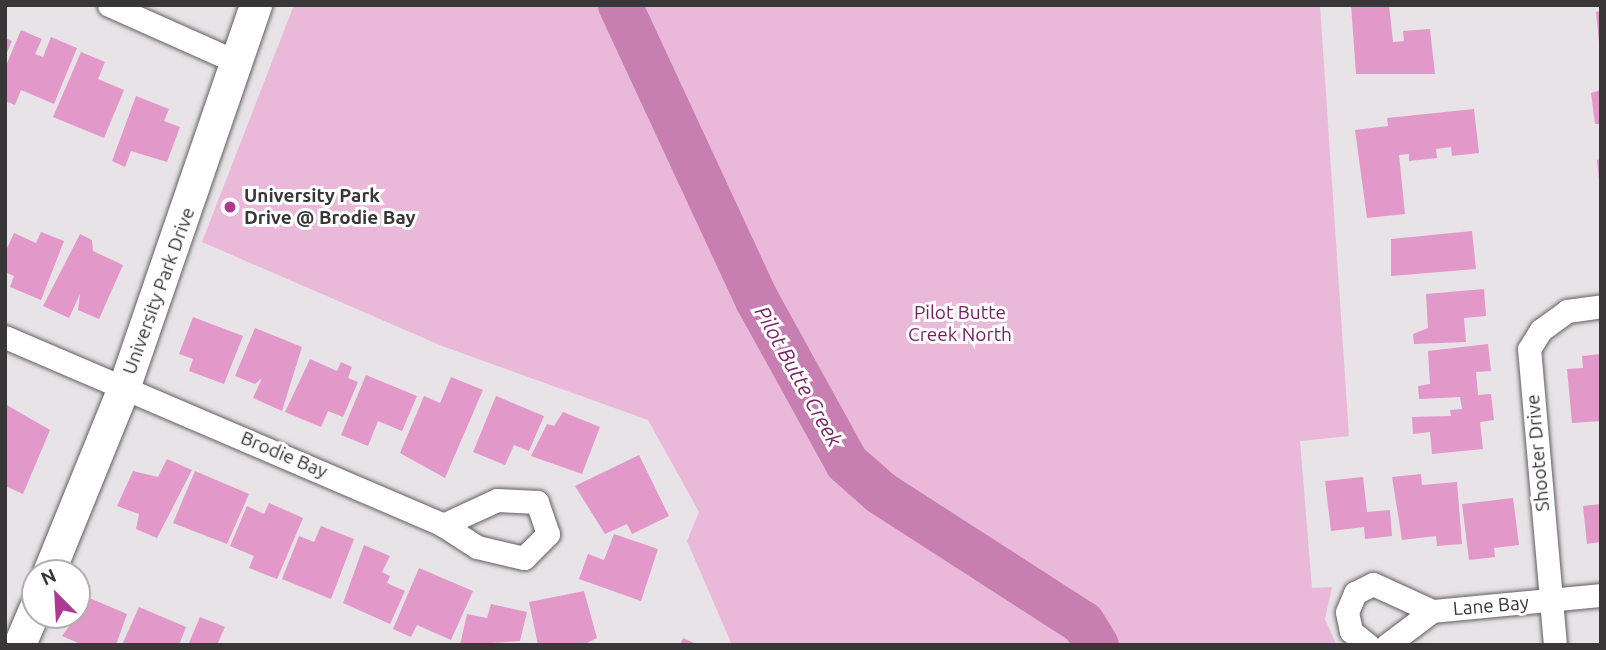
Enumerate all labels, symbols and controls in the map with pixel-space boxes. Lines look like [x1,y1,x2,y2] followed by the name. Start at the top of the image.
[244,185,416,229] place label: University Park Drive @ Brodie Bay
[222,199,238,215] marker: University Park Drive @ Brodie Bay
[118,204,200,378] street label: University Park Drive
[750,301,848,451] water label: Pilot Butte Creek
[908,302,1012,346] park label: Pilot Butte Creek North
[1522,394,1554,512] street label: Shooter Drive
[237,427,331,483] street label: Brodie Bay
[21,559,91,629] north arrow
[37,564,59,590] text: N
[1452,591,1530,621] street label: Lane Bay

